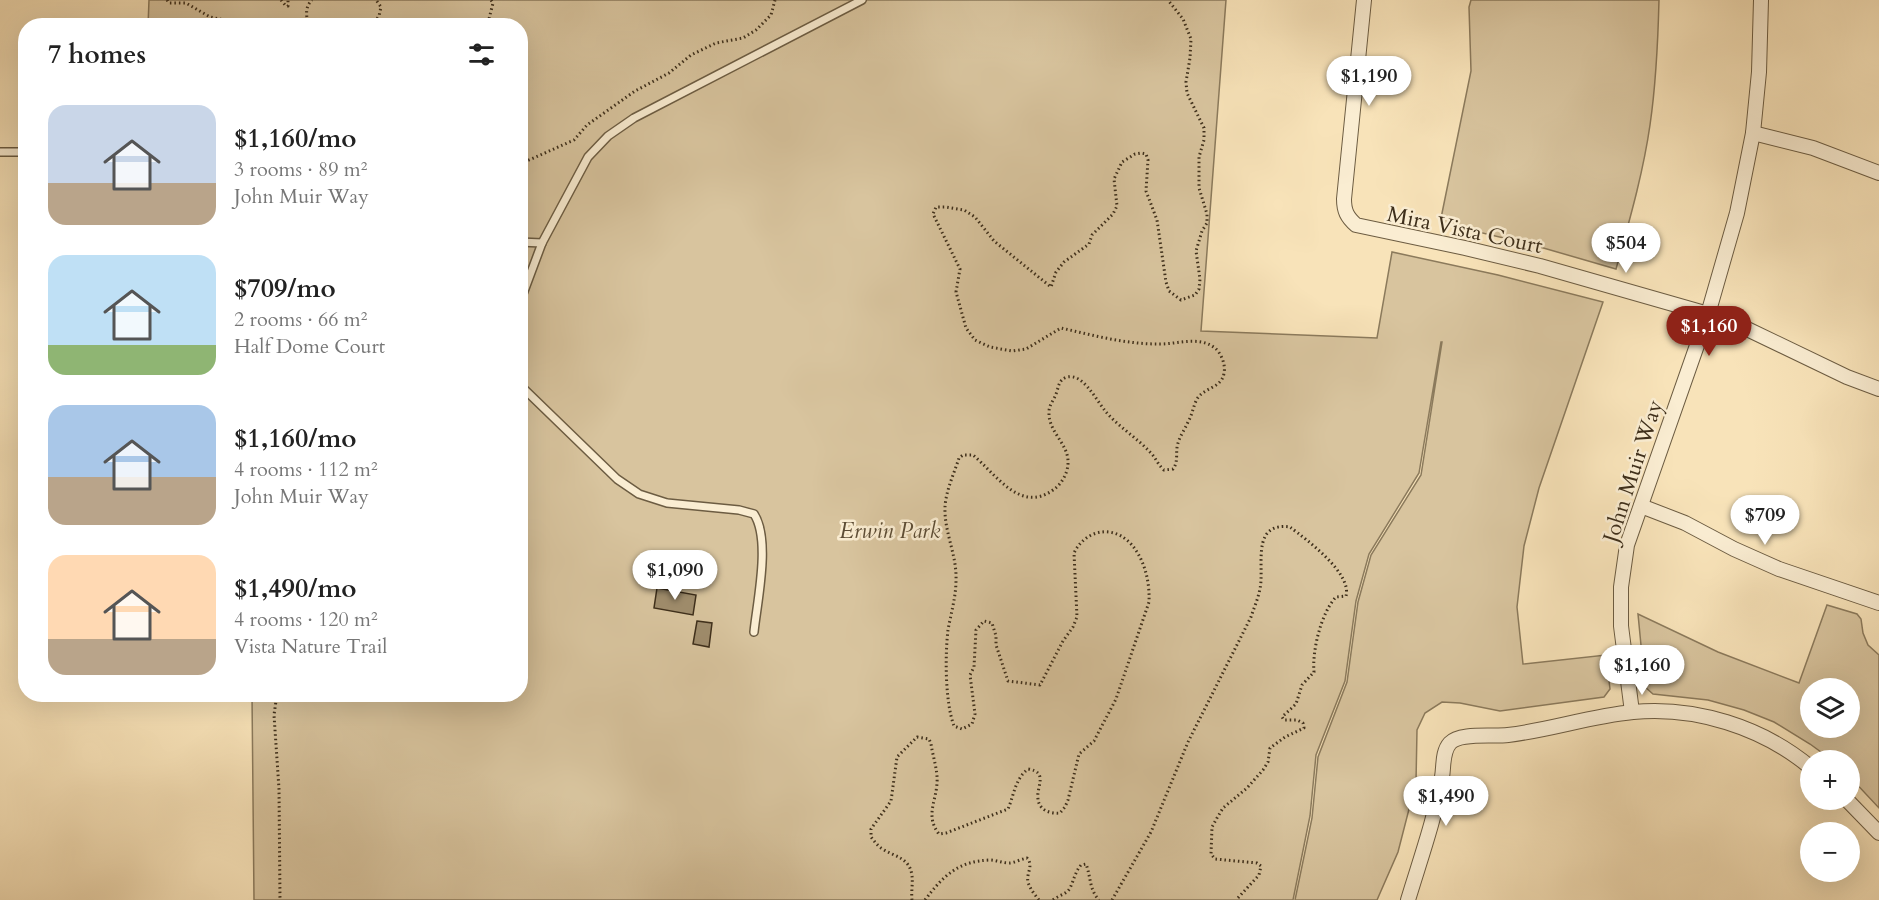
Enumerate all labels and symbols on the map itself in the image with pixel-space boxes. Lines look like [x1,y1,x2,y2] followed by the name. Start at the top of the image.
[1320,56,1418,107] pin: $1,190
[1384,199,1545,261] street label: Mira Vista Court
[1590,223,1662,274] pin: $504
[1660,306,1758,357] pin: $1,160
[1595,396,1670,549] street label: John Muir Way
[1729,495,1801,546] pin: $709
[840,516,941,546] park label: Erwin Park
[626,550,724,601] pin: $1,090
[1593,645,1691,696] pin: $1,160
[1397,776,1495,827] pin: $1,490

